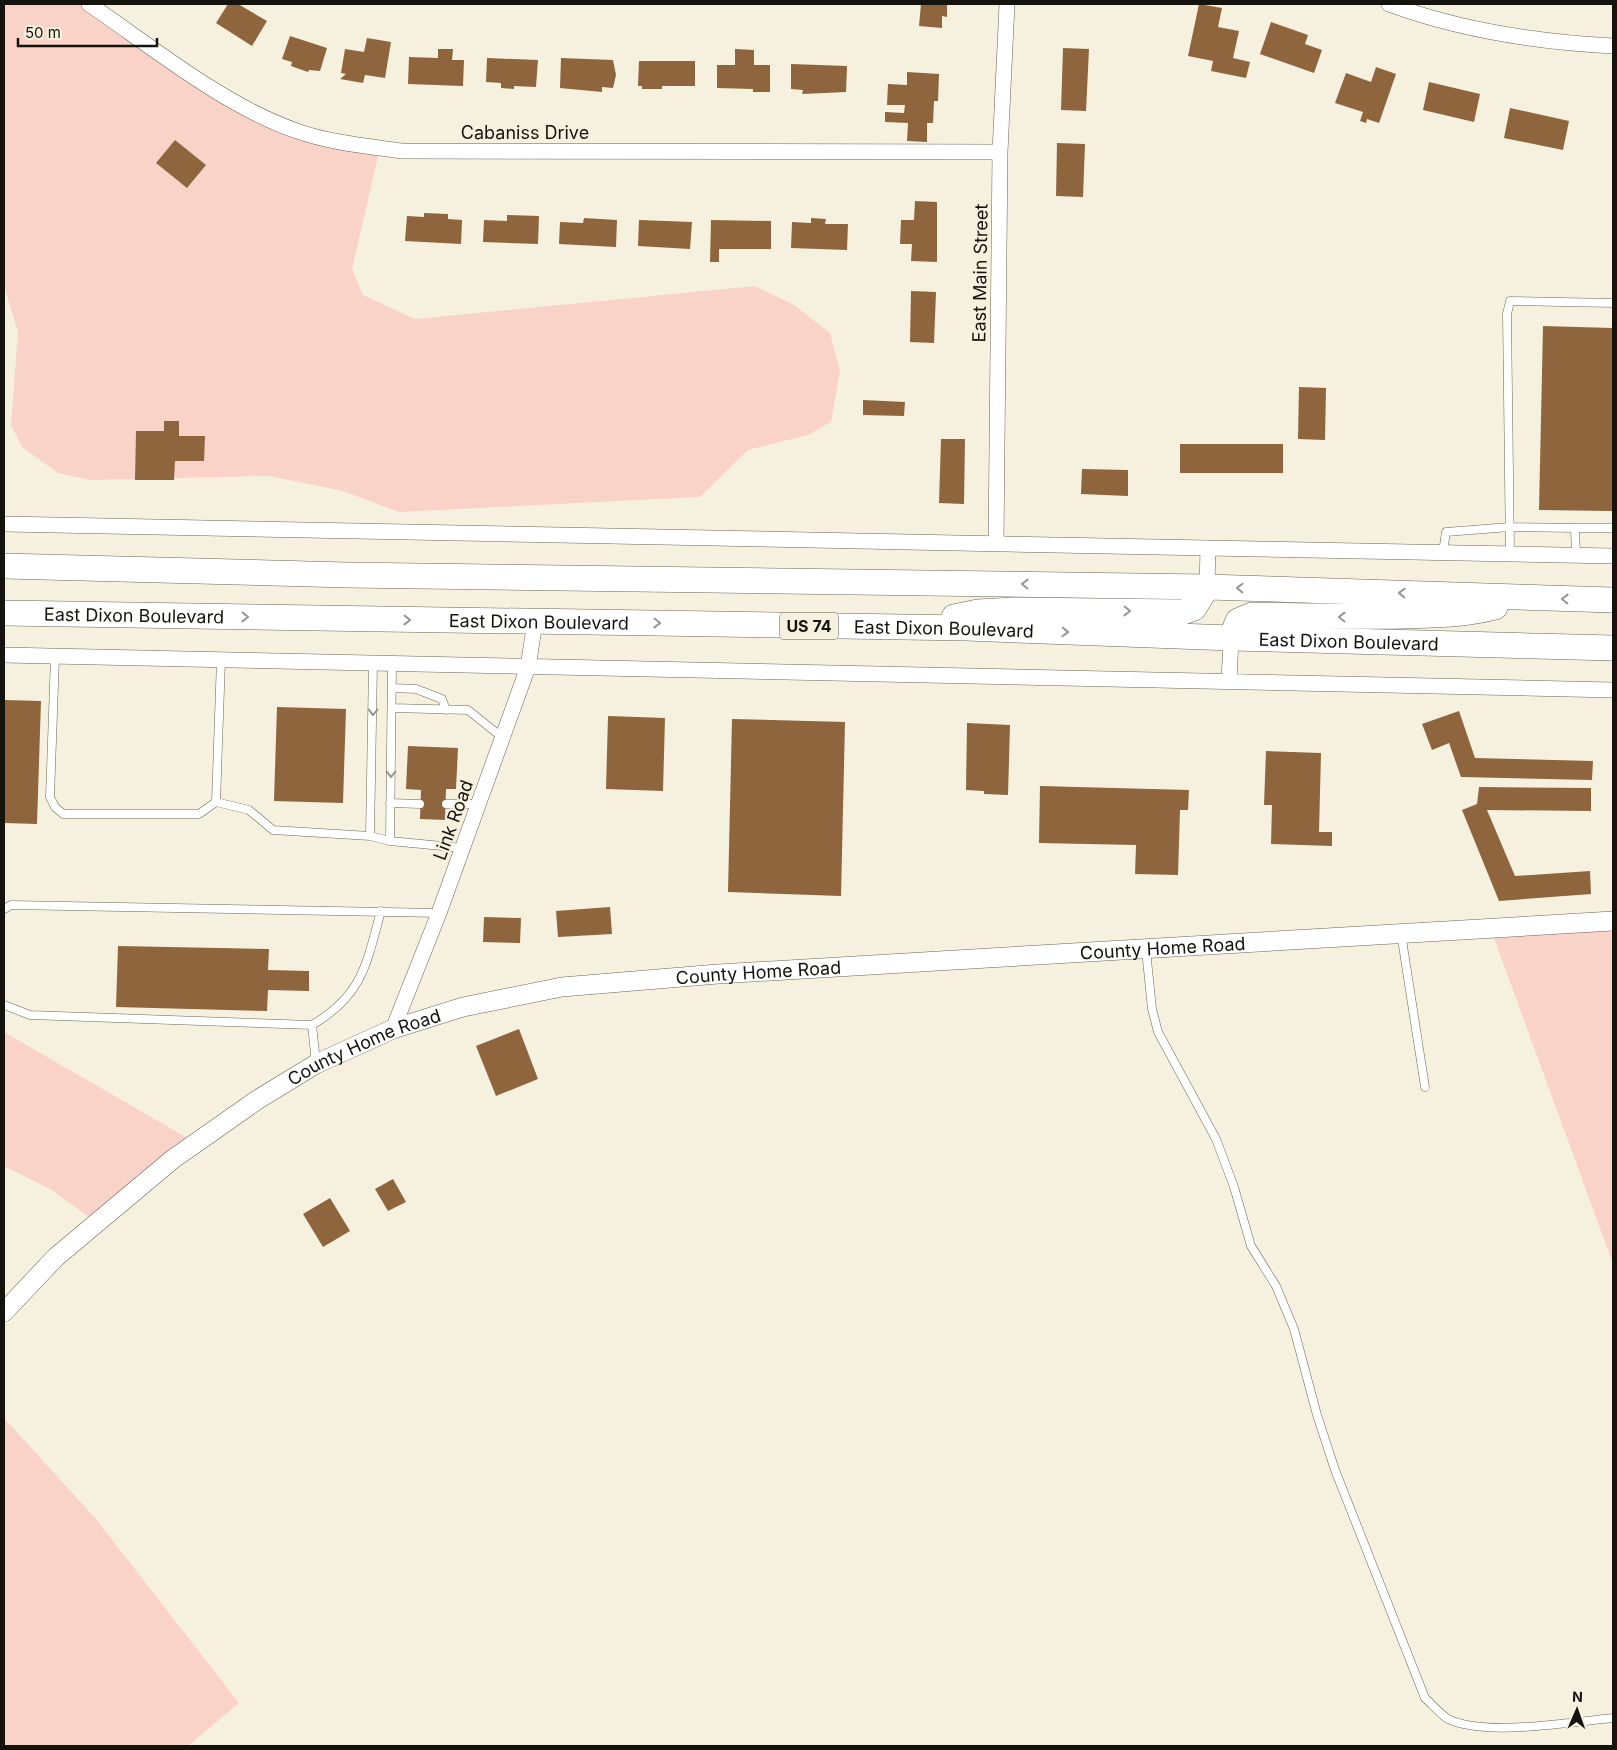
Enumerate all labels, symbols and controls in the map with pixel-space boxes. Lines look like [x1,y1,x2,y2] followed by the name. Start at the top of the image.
[18,15,156,47] scale bar
[25,23,61,42] text: 50 m
[461,122,589,143] street label: Cabaniss Drive
[968,203,992,342] street label: East Main Street
[1020,579,1028,589] one-way arrow
[1235,582,1243,593] one-way arrow
[1398,588,1406,599] one-way arrow
[1560,593,1568,604] one-way arrow
[44,603,224,627] street label: East Dixon Boulevard
[1124,606,1131,616] one-way arrow
[449,609,629,633] street label: East Dixon Boulevard
[1338,611,1346,622] one-way arrow
[241,612,249,623] one-way arrow
[780,612,838,640] road number: US 74
[404,615,412,625] one-way arrow
[854,616,1034,641] street label: East Dixon Boulevard
[654,618,662,628] one-way arrow
[1062,627,1069,637] one-way arrow
[1258,628,1439,654] street label: East Dixon Boulevard
[367,709,378,717] one-way arrow
[386,771,396,779] one-way arrow
[429,777,477,863] street label: Link Road
[1079,932,1246,963] street label: County Home Road
[675,956,842,988] street label: County Home Road
[283,1004,443,1090] street label: County Home Road
[1552,1685,1602,1735] north arrow
[1572,1688,1583,1705] text: N

